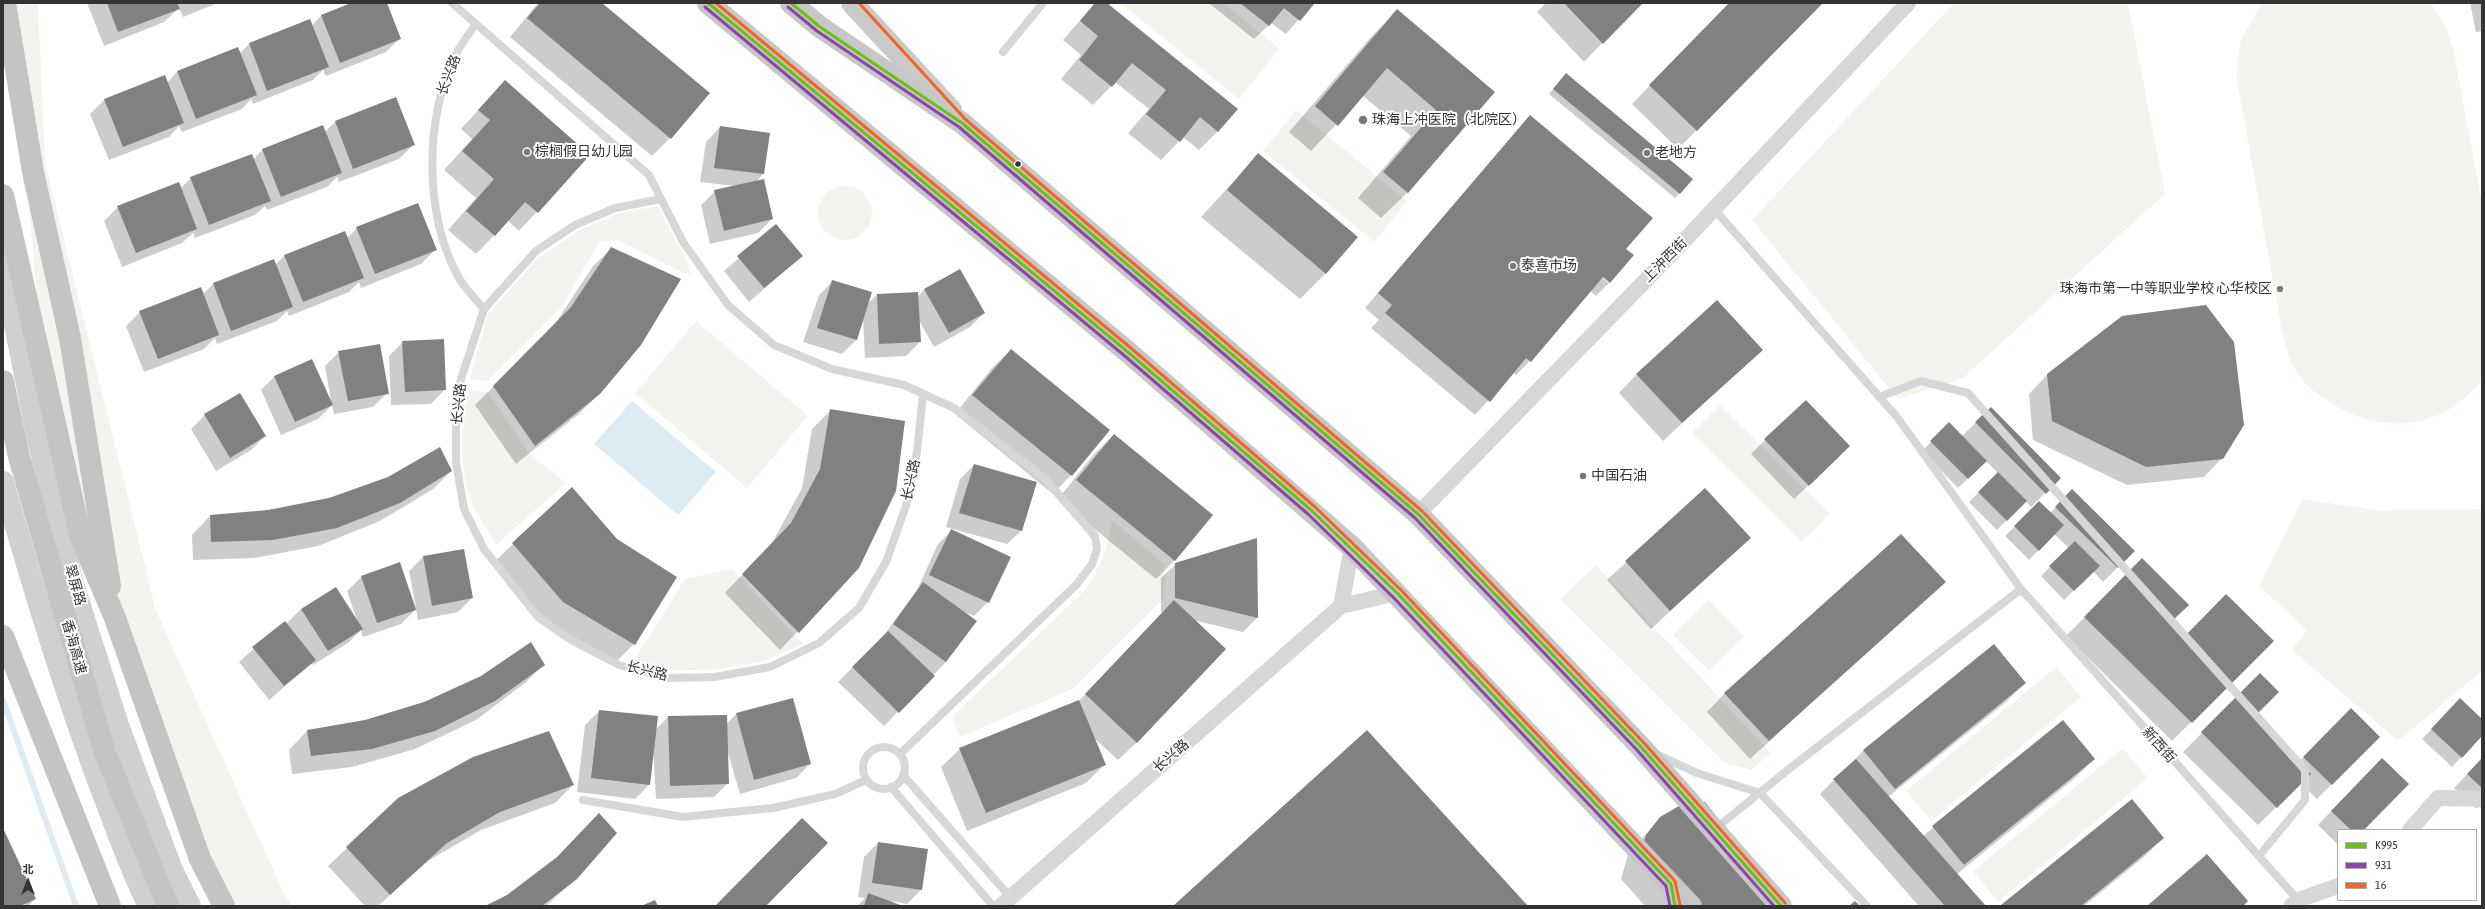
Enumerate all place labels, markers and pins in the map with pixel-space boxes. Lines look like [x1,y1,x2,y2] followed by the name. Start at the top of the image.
[1372,112,1526,128] place label: 珠海上冲医院（北院区）
[1357,114,1369,126] marker: 珠海上冲医院（北院区）
[535,144,633,160] place label: 棕榈假日幼儿园
[1655,145,1697,161] place label: 老地方
[522,147,532,157] marker: 棕榈假日幼儿园
[1642,148,1652,158] marker: 老地方
[1013,159,1023,169] unlabelled marker
[1521,258,1577,274] place label: 泰喜市场
[1508,261,1518,271] marker: 泰喜市场
[2060,281,2272,297] place label: 珠海市第一中等职业学校 心华校区
[2275,284,2285,294] marker: 珠海市第一中等职业学校 心华校区
[1591,468,1647,484] place label: 中国石油
[1578,471,1588,481] marker: 中国石油

